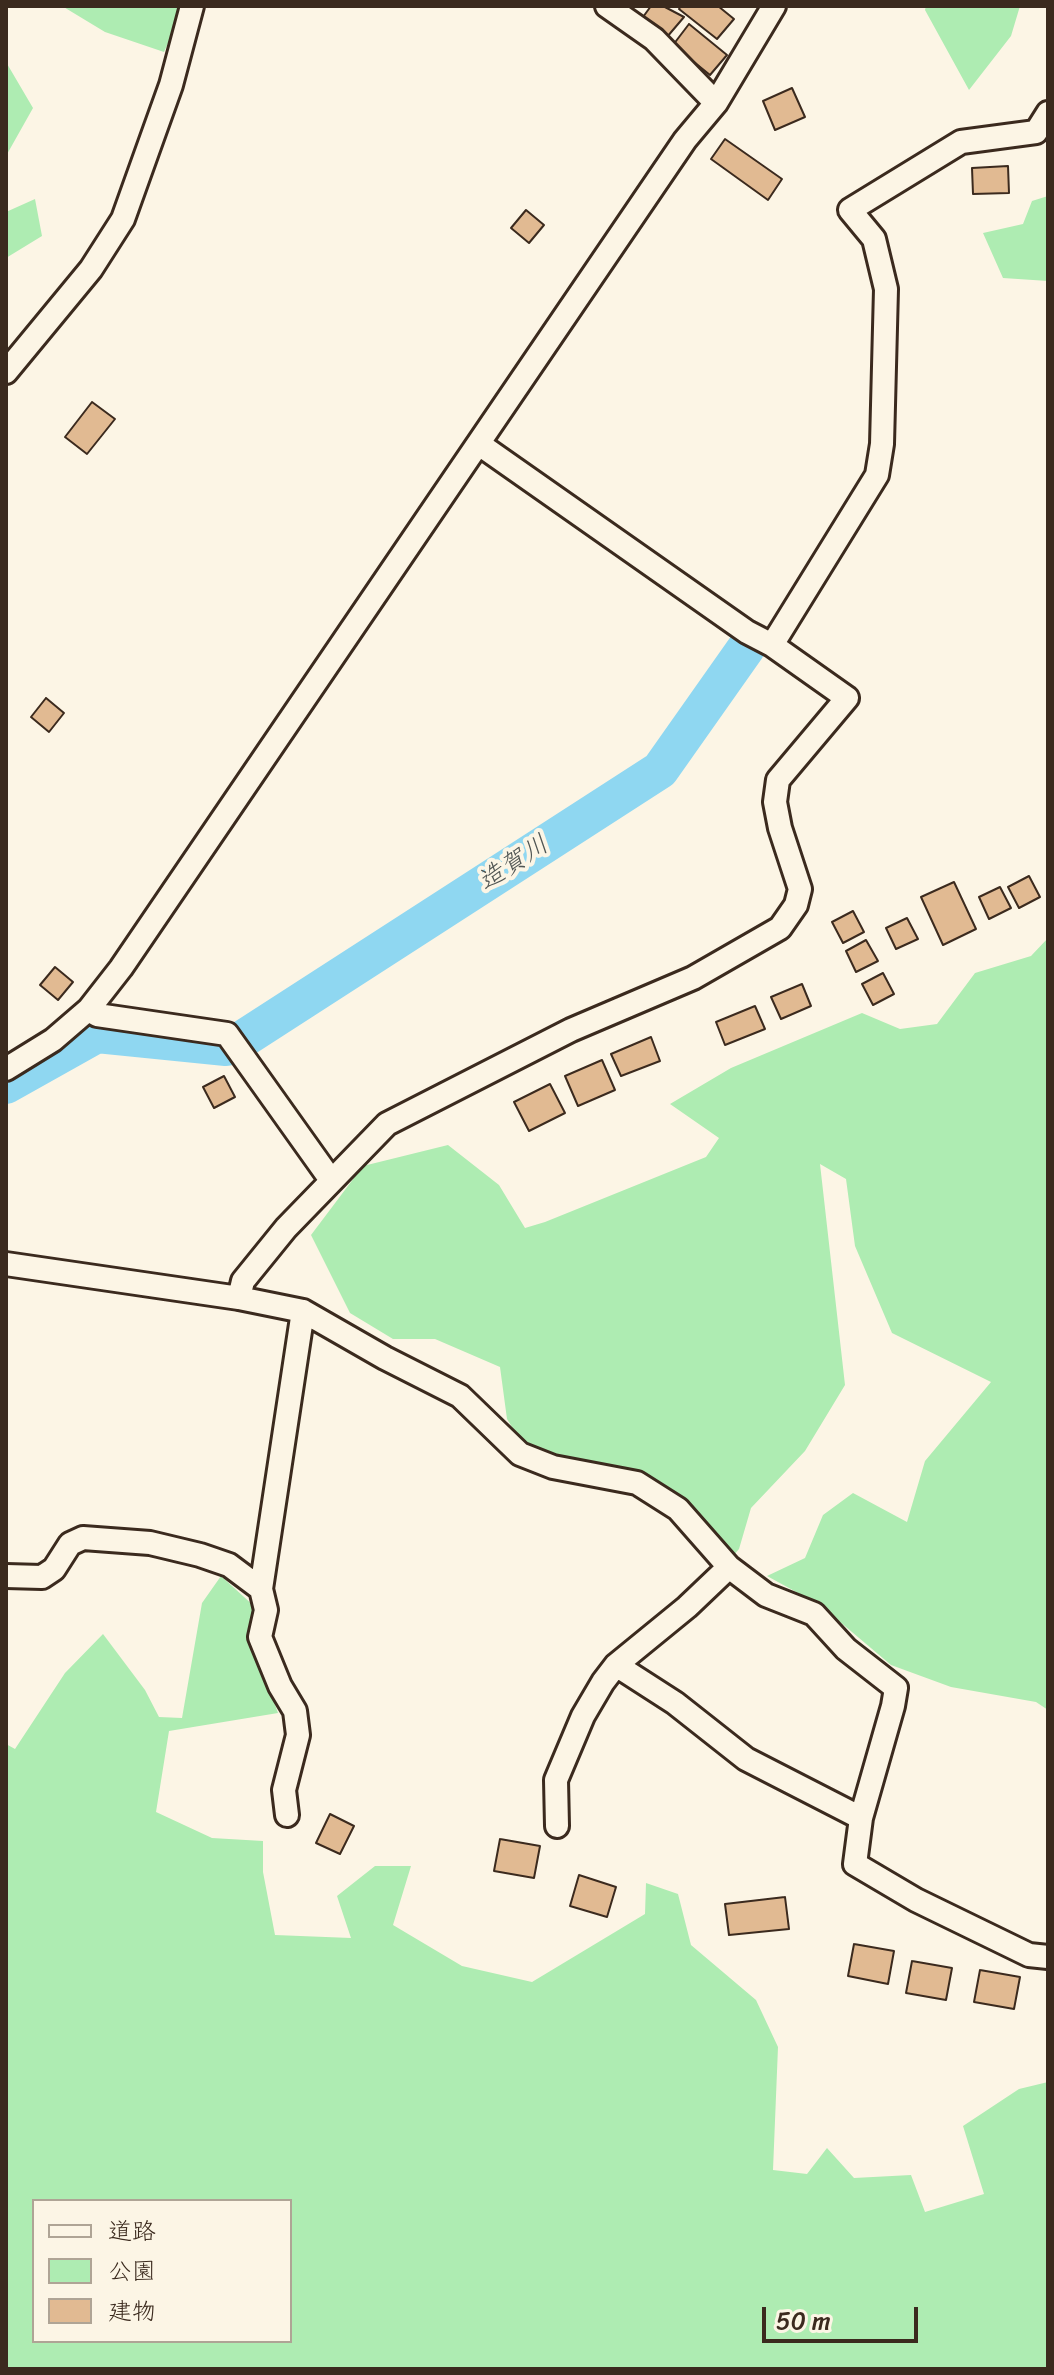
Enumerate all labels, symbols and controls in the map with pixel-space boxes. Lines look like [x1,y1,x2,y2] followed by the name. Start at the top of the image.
[473,830,555,898] water label: 造賀川
[32,2199,292,2343] legend
[108,2210,156,2252] text: 道路
[108,2250,156,2292] text: 公園
[108,2290,156,2332] text: 建物
[766,2291,922,2341] scale bar
[776,2300,831,2342] text: 50 m

